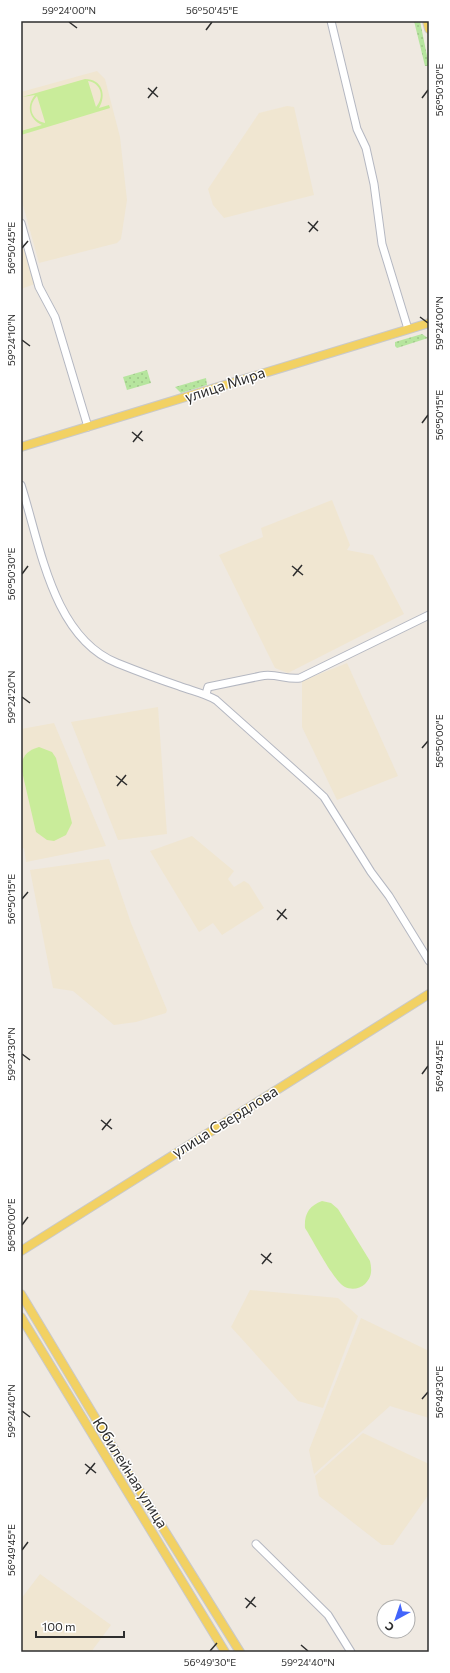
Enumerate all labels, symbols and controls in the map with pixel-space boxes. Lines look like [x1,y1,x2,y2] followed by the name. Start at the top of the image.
[42,4,96,16] text: 59°24'00"N
[186,4,238,16] text: 56°50'45"E
[433,64,445,116] text: 56°50'30"E
[5,222,17,274] text: 56°50'45"E
[433,296,445,350] text: 59°24'00"N
[5,314,17,366] text: 59°24'10"N
[182,363,267,405] street label: улица Мира
[433,390,445,440] text: 56°50'15"E
[5,548,17,600] text: 56°50'30"E
[5,670,17,724] text: 59°24'20"N
[433,714,445,768] text: 56°50'00"E
[5,874,17,924] text: 56°50'15"E
[5,1027,17,1081] text: 59°24'30"N
[433,1040,445,1092] text: 56°49'45"E
[168,1081,281,1161] street label: улица Свердлова
[5,1198,17,1252] text: 56°50'00"E
[433,1366,445,1418] text: 56°49'30"E
[5,1384,17,1438] text: 59°24'40"N
[89,1414,172,1531] street label: Юбилейная улица
[5,1524,17,1576] text: 56°49'45"E
[376,1599,416,1639] north arrow
[36,1613,124,1639] scale bar
[42,1619,76,1633] text: 100 m
[382,1619,396,1634] text: С
[184,1656,236,1668] text: 56°49'30"E
[281,1656,335,1668] text: 59°24'40"N

